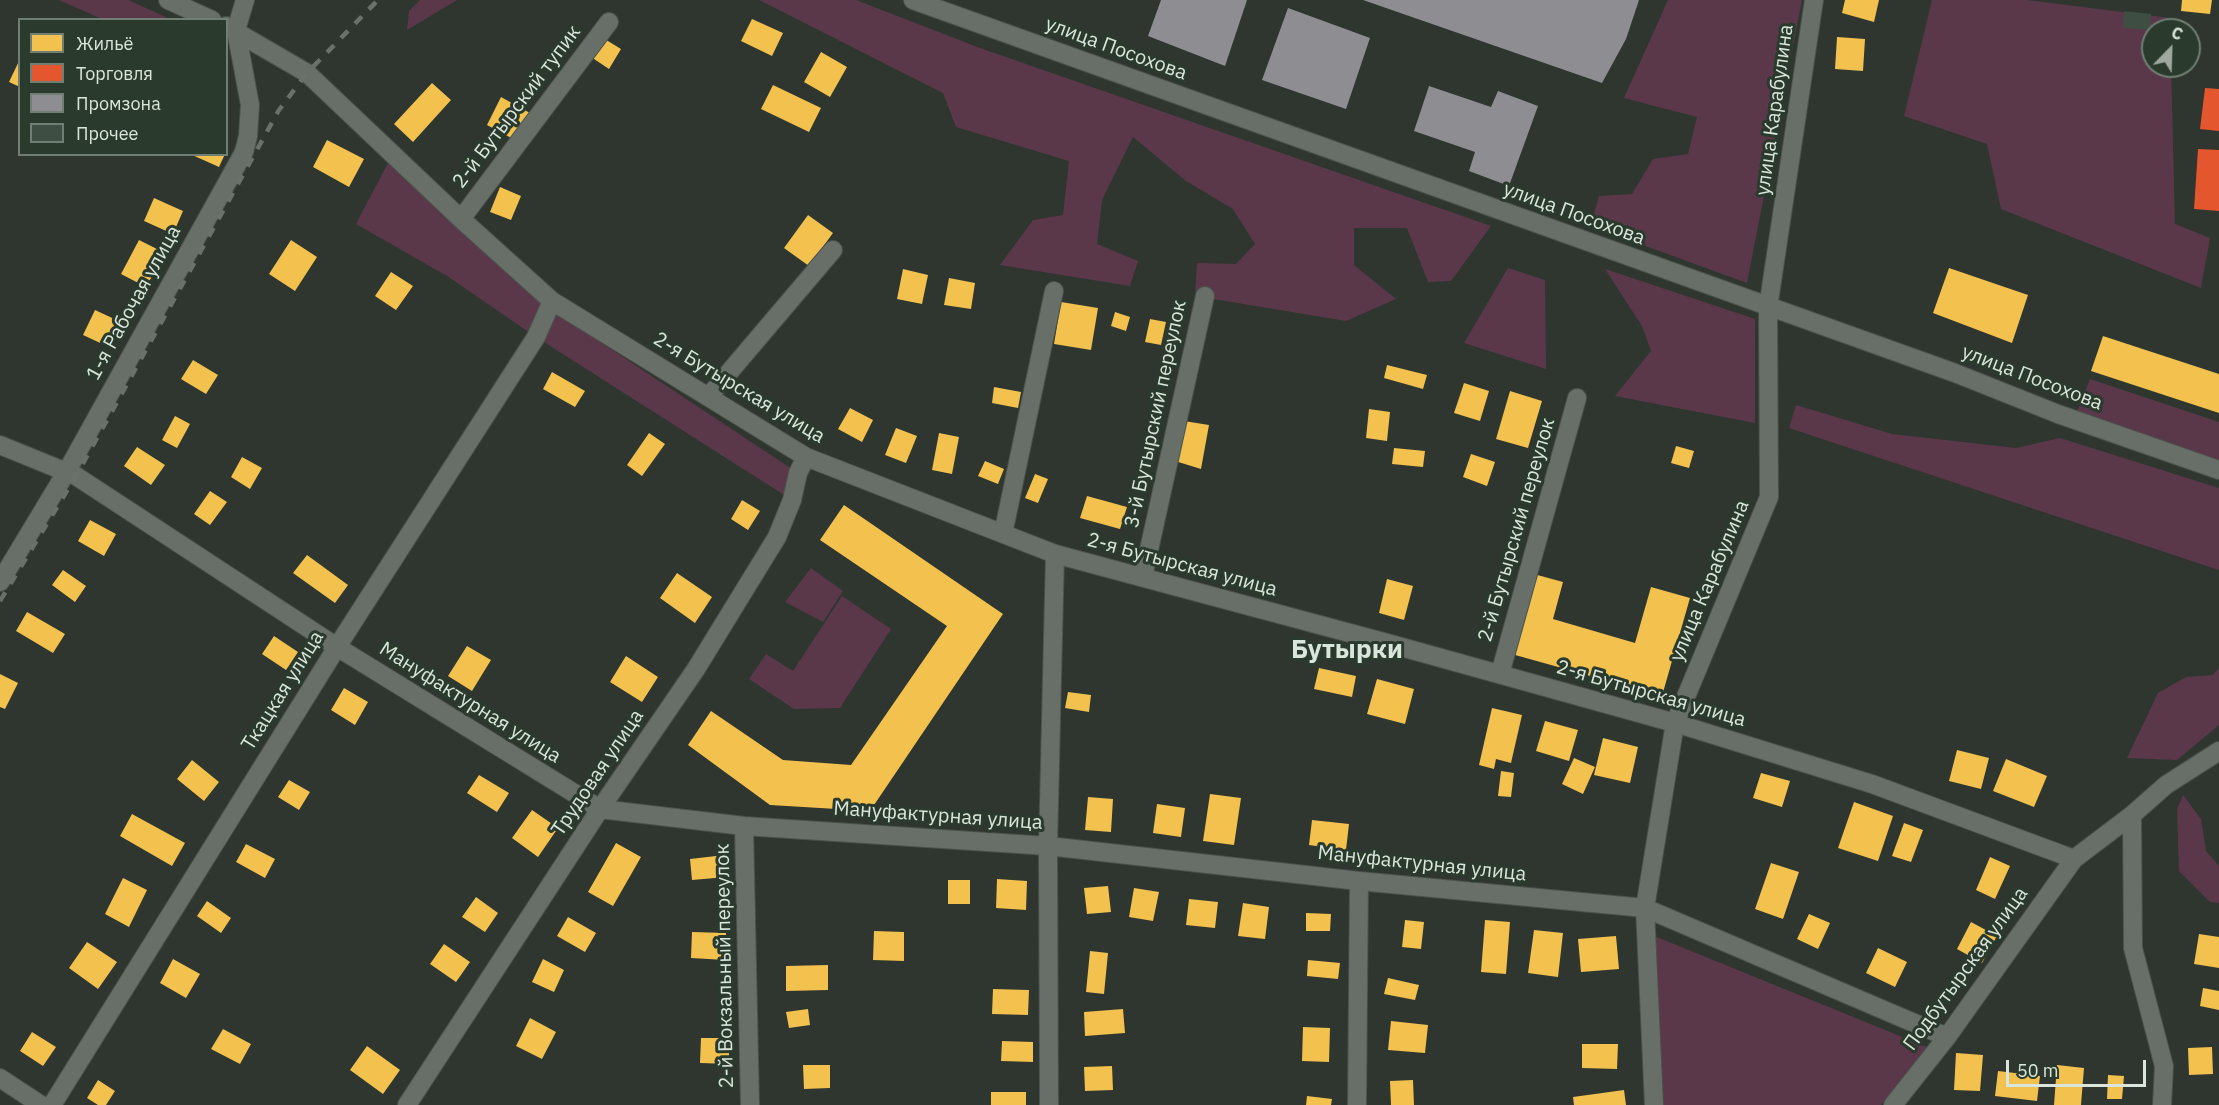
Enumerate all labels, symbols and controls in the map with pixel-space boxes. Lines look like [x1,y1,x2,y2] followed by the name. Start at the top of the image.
[1042,12,1190,86] street label: улица Посохова
[18,18,228,156] legend
[2141,18,2201,78] north arrow
[448,21,586,193] street label: 2-й Бутырский тупик
[2169,22,2186,45] text: С
[1751,23,1799,197] street label: улица Карабулина
[76,32,133,55] text: Жильё
[76,62,153,85] text: Торговля
[76,92,161,115] text: Промзона
[76,122,138,145] text: Прочее
[1500,177,1648,251] street label: улица Посохова
[82,222,186,384] street label: 1-я Рабочая улица
[1120,298,1192,530] street label: 3-й Бутырский переулок
[649,327,829,449] street label: 2-я Бутырская улица
[1958,340,2106,416] street label: улица Посохова
[1473,415,1561,645] street label: 2-й Бутырский переулок
[1665,497,1755,665] street label: улица Карабулина
[1084,528,1280,602] street label: 2-я Бутырская улица
[237,627,329,755] street label: Ткацкая улица
[1291,634,1403,666] district label: Бутырки
[375,637,565,769] street label: Мануфактурная улица
[1554,655,1748,733] street label: 2-я Бутырская улица
[547,705,649,841] street label: Трудовая улица
[833,797,1043,835] street label: Мануфактурная улица
[1316,841,1528,887] street label: Мануфактурная улица
[711,843,739,1089] street label: 2-й Вокзальный переулок
[1899,883,2033,1055] street label: Подбутырская улица
[2009,1048,2148,1086] scale bar
[2017,1059,2059,1082] text: 50 m

